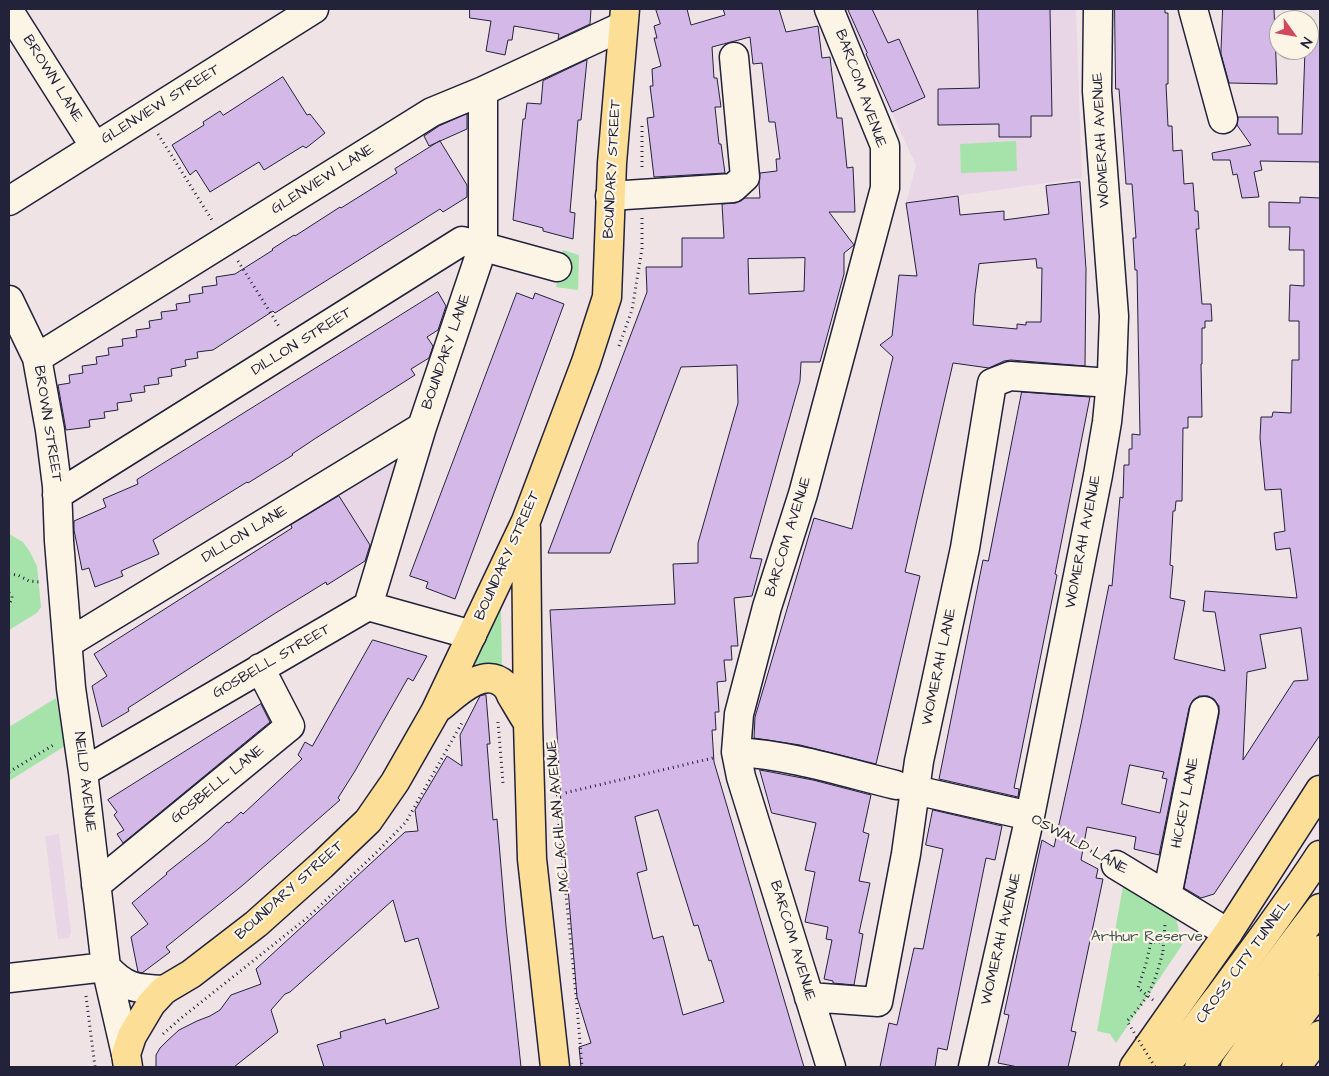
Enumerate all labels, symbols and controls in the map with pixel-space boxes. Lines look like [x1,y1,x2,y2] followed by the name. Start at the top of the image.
[1269,10,1319,60] north arrow
[830,27,890,151] street label: BARCOM AVENUE
[18,32,86,126] street label: BROWN LANE
[1295,33,1317,51] text: N
[98,61,224,149] street label: GLENVIEW STREET
[1089,72,1115,208] street label: WOMERAH AVENUE
[600,99,626,239] street label: BOUNDARY STREET
[268,141,378,219] street label: GLENVIEW LANE
[419,292,475,412] street label: BOUNDARY LANE
[248,304,356,380] street label: DILLON STREET
[29,364,65,484] street label: BROWN STREET
[1062,474,1106,610] street label: WOMERAH AVENUE
[762,475,816,599] street label: BARCOM AVENUE
[471,489,545,623] street label: BOUNDARY STREET
[199,502,291,568] street label: DILLON LANE
[919,607,961,727] street label: WOMERAH LANE
[210,621,334,703] street label: GOSBELL STREET
[69,731,99,833] street label: NEILD AVENUE
[543,739,575,893] street label: MCLACHLAN AVENUE
[168,742,268,828] street label: GOSBELL LANE
[1168,756,1204,850] street label: HICKEY LANE
[1027,811,1131,879] street label: OSWALD LANE
[232,838,348,944] street label: BOUNDARY STREET
[978,871,1026,1007] street label: WOMERAH AVENUE
[765,879,819,1003] street label: BARCOM AVENUE
[1193,897,1295,1027] street label: CROSS CITY TUNNEL
[1091,929,1203,947] park label: Arthur Reserve

